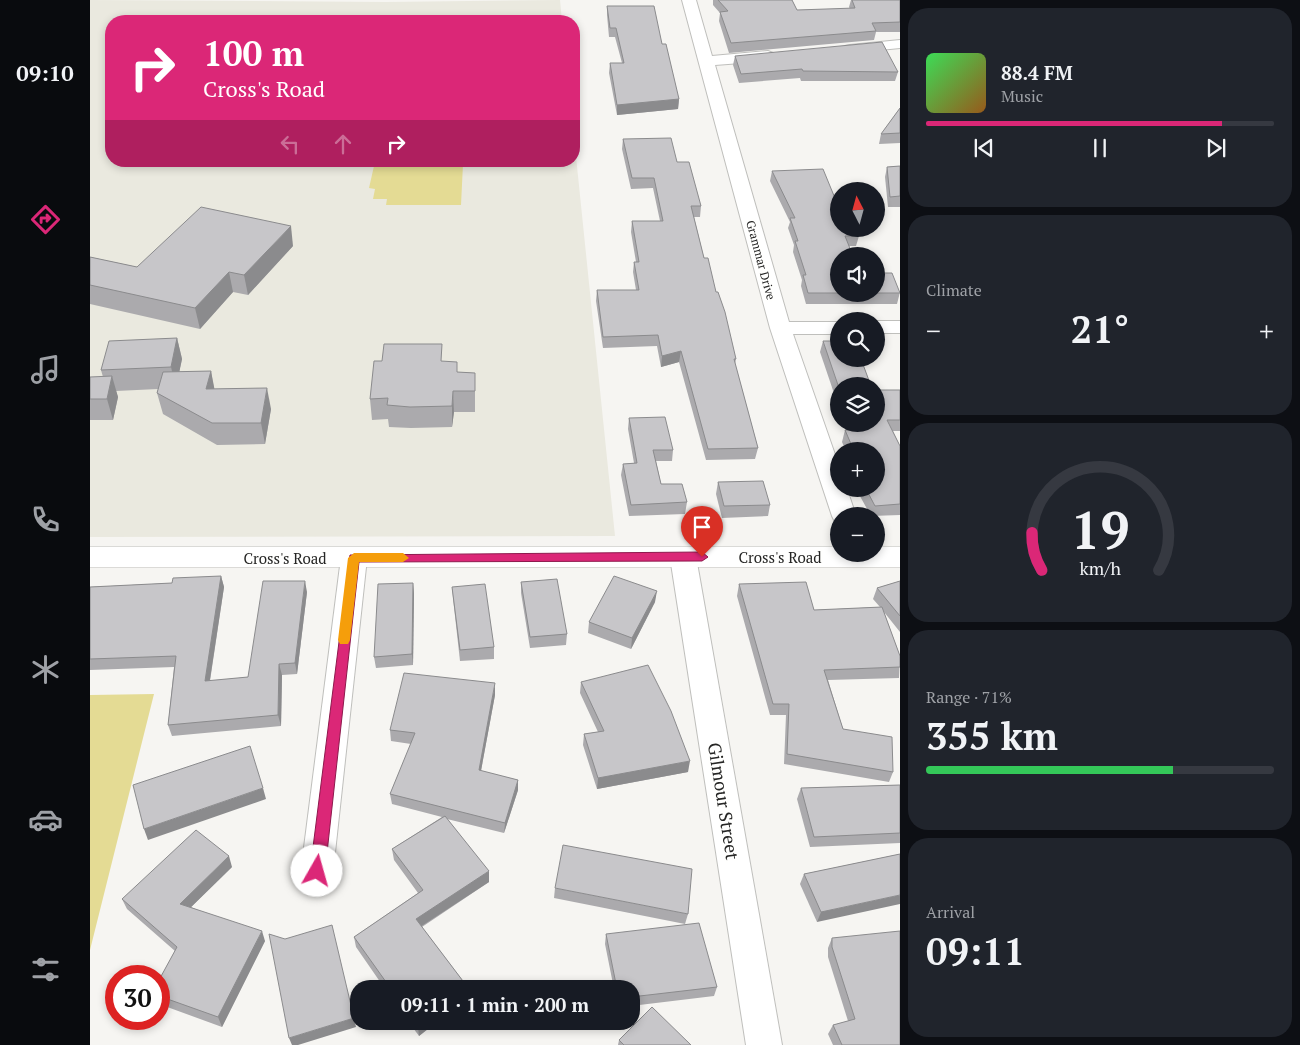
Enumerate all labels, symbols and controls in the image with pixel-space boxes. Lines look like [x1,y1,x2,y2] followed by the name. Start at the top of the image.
[203,30,304,76] text: 100 m
[120,35,185,100] icon: right
[16,58,74,87] text: 09:10
[1001,60,1073,85] text: 88.4 FM
[203,74,325,103] text: Cross's Road
[1001,85,1043,107] text: Music
[276,130,304,158] icon: left
[329,130,357,158] icon: ahead
[382,130,410,158] icon: right
[970,134,998,162] icon: previous
[1086,134,1114,162] icon: pause
[1202,134,1230,162] icon: next
[830,182,885,238] north arrow
[830,182,885,562] map controls
[28,202,63,237] icon: directions
[743,219,779,301] street label: Grammar Drive
[830,247,885,302] button: sound
[926,279,982,301] text: Climate
[1071,304,1129,354] text: 21°
[830,312,885,367] button: search
[926,312,941,349] text: −
[1259,312,1274,349] text: +
[28,352,63,387] icon: music
[830,377,885,432] button: layers
[830,442,885,497] button: +
[1071,495,1129,564] text: 19
[28,502,63,537] icon: phone
[681,506,723,557] pin
[830,507,885,562] button: −
[688,513,716,541] icon: arrive
[738,547,822,567] street label: Cross's Road
[243,548,327,568] street label: Cross's Road
[1079,556,1121,580] text: km/h
[28,652,63,687] icon: climate
[926,686,1012,708] text: Range · 71%
[926,711,1058,761] text: 355 km
[703,741,745,862] street label: Gilmour Street
[28,802,63,837] icon: car
[290,844,342,896] position arrow
[926,901,975,923] text: Arrival
[926,926,1025,976] text: 09:11
[28,952,63,987] icon: filters
[105,965,170,1030] speed limit sign: 30
[401,992,589,1017] text: 09:11 · 1 min · 200 m

